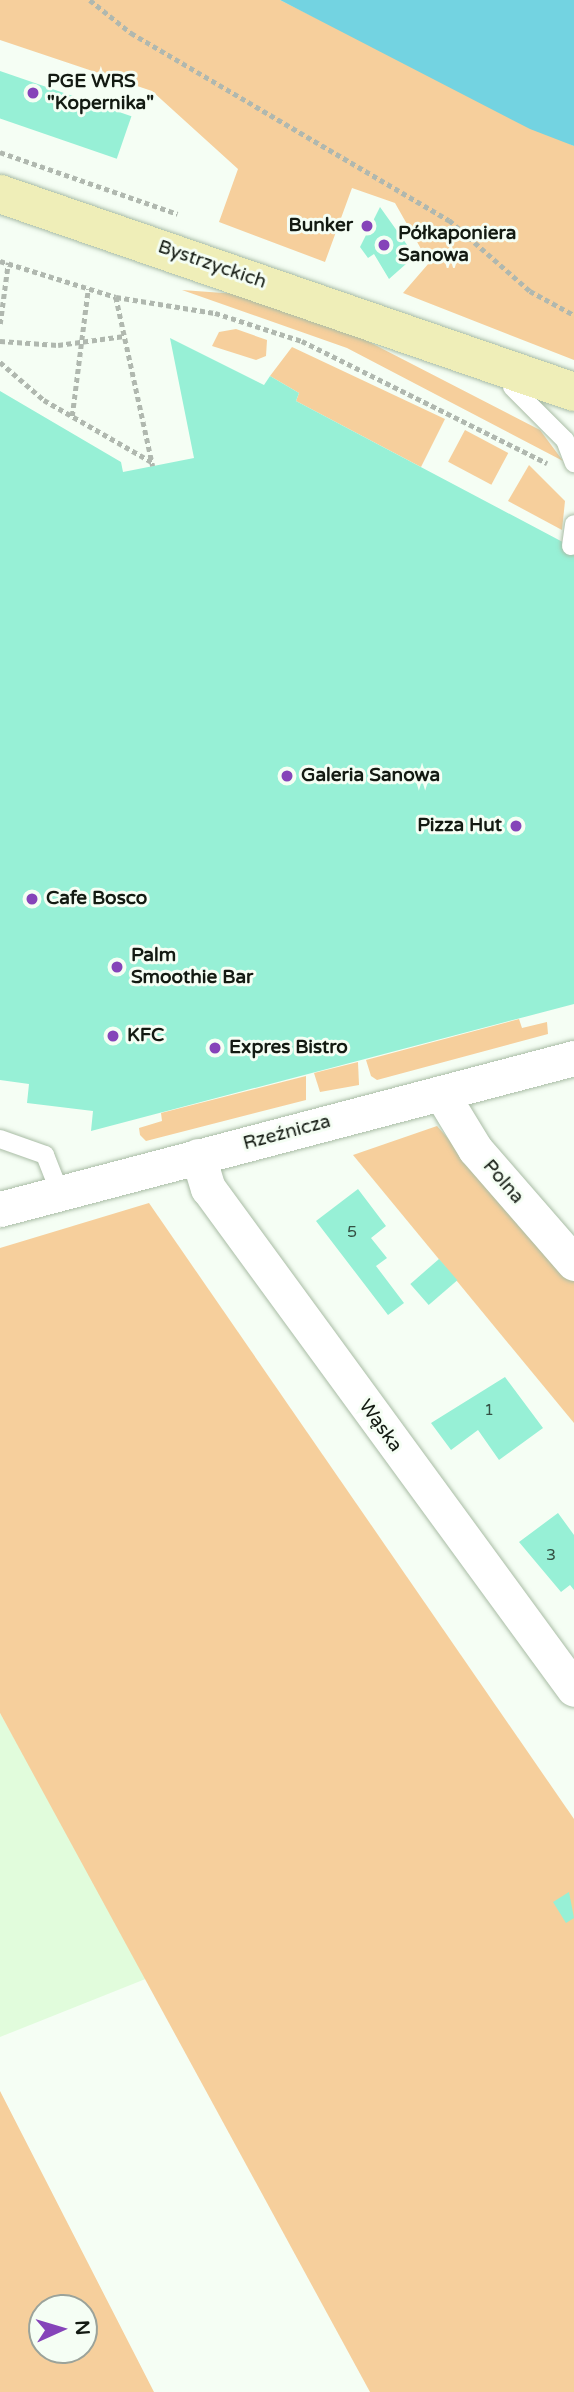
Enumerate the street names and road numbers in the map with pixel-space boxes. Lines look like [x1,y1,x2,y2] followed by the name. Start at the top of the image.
[155,236,269,294] street label: Bystrzyckich
[241,1110,333,1156] street label: Rzeźnicza
[478,1155,528,1209] street label: Polna
[353,1395,407,1457] street label: Wąska

